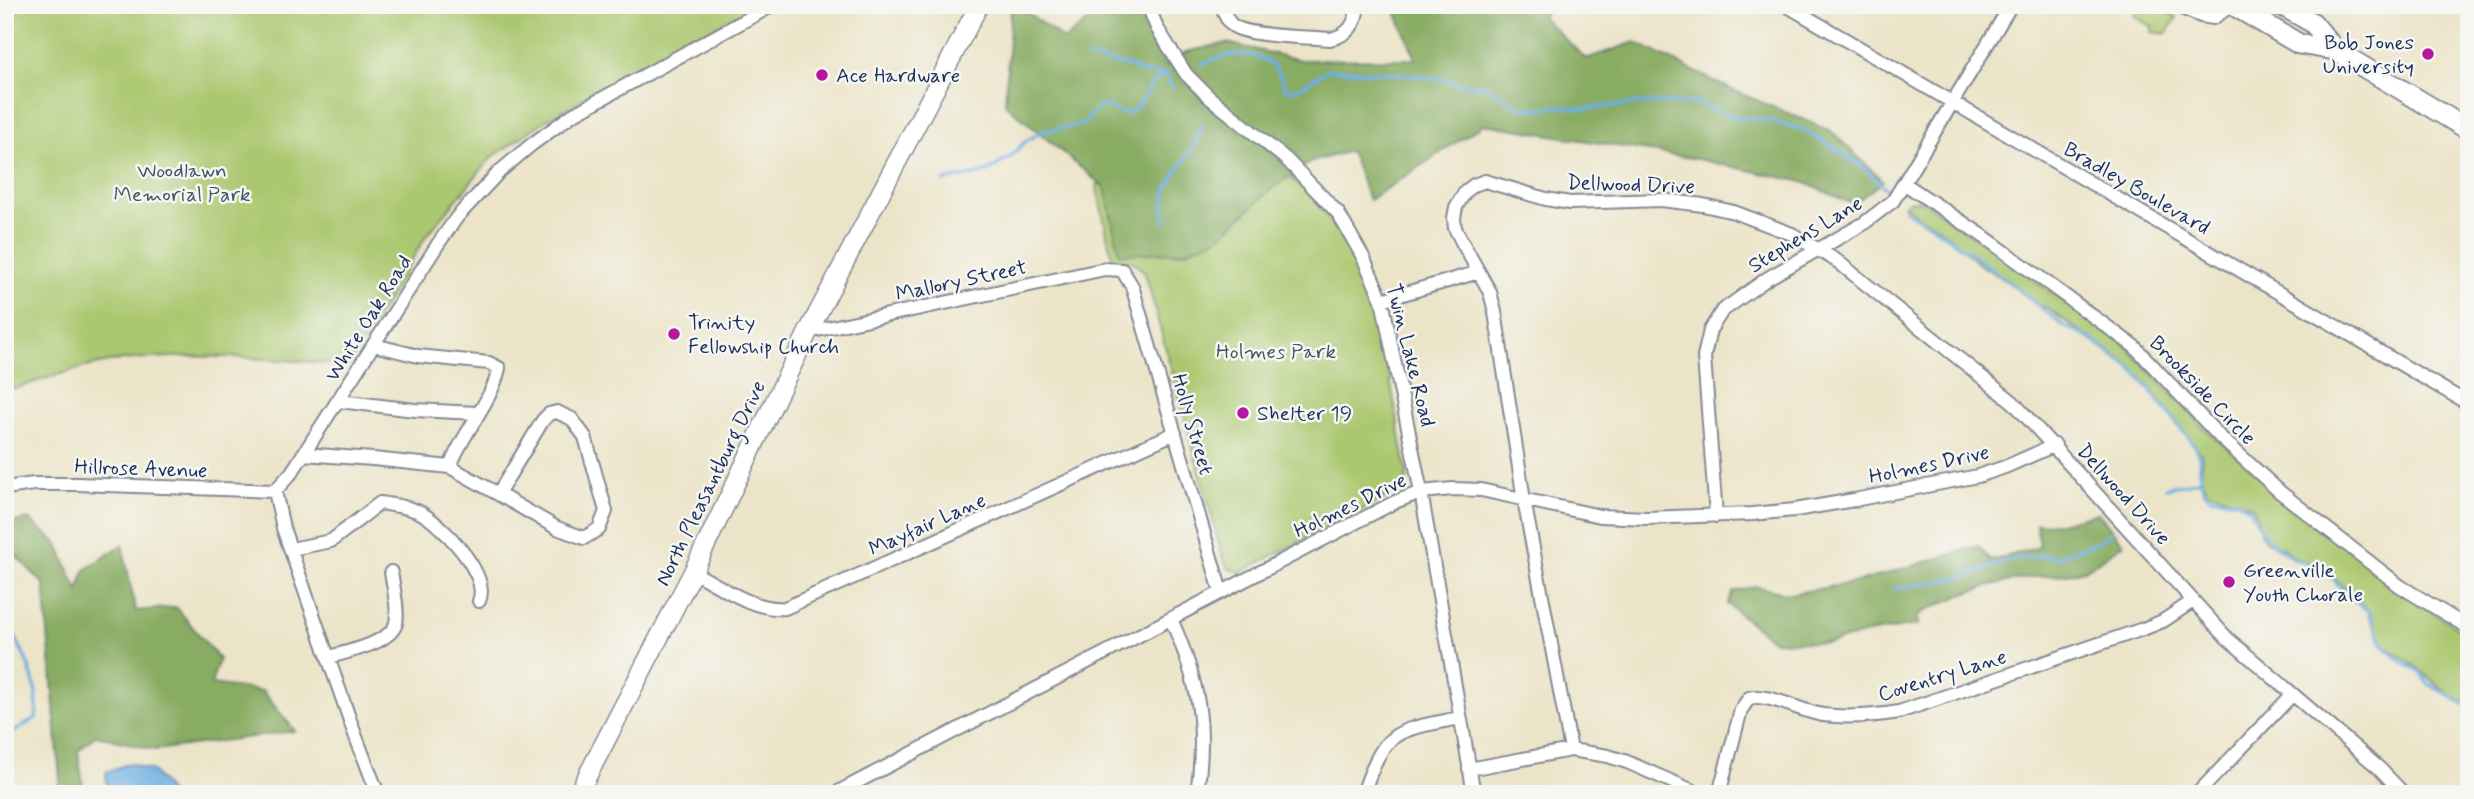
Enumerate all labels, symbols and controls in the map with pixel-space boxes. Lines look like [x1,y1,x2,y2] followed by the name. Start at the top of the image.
[2323,29,2414,81] place label: Bob Jones University
[2420,46,2436,62] marker: Bob Jones University
[836,62,960,90] place label: Ace Hardware
[814,67,830,83] marker: Ace Hardware
[2058,136,2215,242] street label: Bradley Boulevard
[113,157,251,209] park label: Woodlawn Memorial Park
[1567,169,1695,201] street label: Dellwood Drive
[1743,190,1868,280] street label: Stephens Lane
[319,250,419,387] street label: White Oak Road
[893,253,1029,309] street label: Mallory Street
[1379,281,1441,430] street label: Twin Lake Road
[688,309,839,361] place label: Trinity Fellowship Church
[666,326,682,342] marker: Trinity Fellowship Church
[2143,330,2262,452] street label: Brookside Circle
[1216,338,1336,366] park label: Holmes Park
[1164,370,1220,478] street label: Holly Street
[649,376,775,592] street label: North Pleasantburg Drive
[1257,400,1352,428] place label: Shelter 19
[1235,405,1251,421] marker: Shelter 19
[2070,438,2176,552] street label: Dellwood Drive
[1866,439,1992,491] street label: Holmes Drive
[74,453,208,485] street label: Hillrose Avenue
[1289,466,1412,545] street label: Holmes Drive
[864,487,991,563] street label: Mayfair Lane
[2243,557,2363,609] place label: Greenville Youth Chorale
[2221,574,2237,590] marker: Greenville Youth Chorale
[1875,643,2010,709] street label: Coventry Lane

